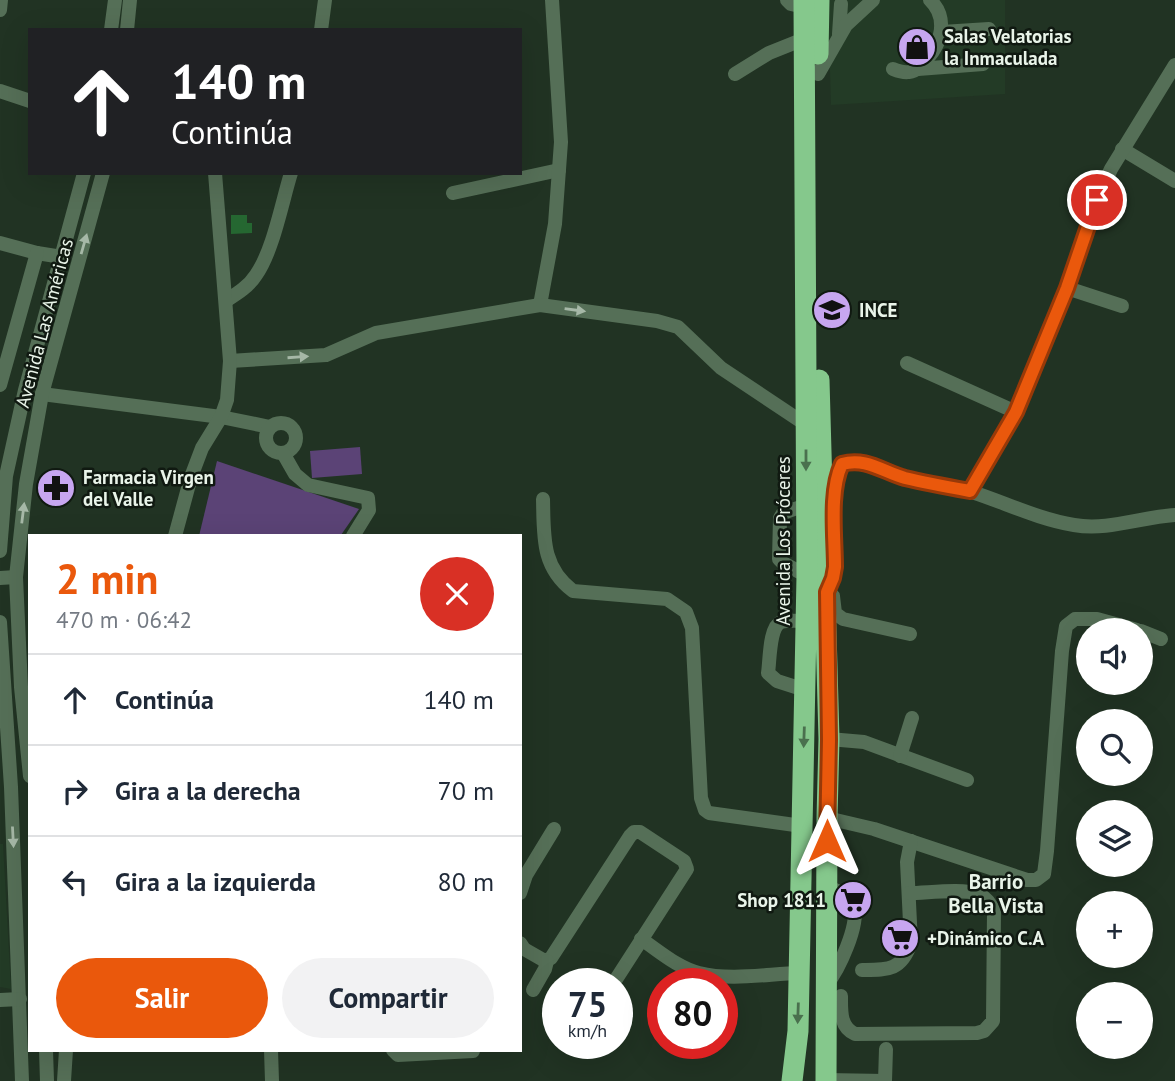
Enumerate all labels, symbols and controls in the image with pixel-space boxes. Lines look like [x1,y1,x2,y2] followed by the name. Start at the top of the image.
[944,24,1071,70] place label: Salas Velatorias la Inmaculada
[896,26,938,68] shop icon: Salas Velatorias la Inmaculada
[171,49,306,113] text: 140 m
[56,56,147,147] icon: ahead
[171,111,293,153] text: Continúa
[1067,170,1127,230] pin
[1078,181,1116,219] icon: arrive
[80,233,90,254] one-way arrow
[10,236,78,410] street label: Avenida Las Américas
[811,289,853,331] school or university icon: INCE
[859,298,898,322] place label: INCE
[564,305,586,316] one-way arrow
[287,351,309,362] one-way arrow
[800,449,812,471] one-way arrow
[771,456,795,626] street label: Avenida Los Próceres
[83,465,214,511] place label: Farmacia Virgen del Valle
[35,467,77,509] pharmacy icon: Farmacia Virgen del Valle
[18,502,29,524] one-way arrow
[56,551,158,606] text: 2 min
[420,557,494,631] button: close
[56,605,192,634] text: 470 m · 06:42
[1076,618,1153,1059] map controls
[1076,618,1153,695] button: sound
[56,681,94,719] icon: ahead
[115,683,214,716] text: Continúa
[423,683,494,716] text: 140 m
[1076,709,1153,786] button: search
[799,726,810,748] one-way arrow
[56,772,94,810] icon: right
[115,774,301,807] text: Gira a la derecha
[438,774,494,807] text: 70 m
[1076,800,1153,877] button: layers
[790,804,864,878] position arrow
[8,826,19,848] one-way arrow
[56,863,94,901] icon: left
[115,865,316,898] text: Gira a la izquierda
[438,865,494,898] text: 80 m
[948,868,1044,919] district label: Barrio Bella Vista
[832,879,874,921] supermarket icon: Shop 1811
[737,888,826,912] place label: Shop 1811
[1076,891,1153,968] button: +
[879,917,921,959] supermarket icon: +Dinámico C.A
[927,926,1045,950] place label: +Dinámico C.A
[56,958,268,1038] button: Salir
[282,958,494,1038] button: Compartir
[647,968,738,1059] speed limit sign: 80
[568,981,607,1027] text: 75
[1076,982,1153,1059] button: −
[792,1002,804,1024] one-way arrow
[568,1019,607,1042] text: km/h

